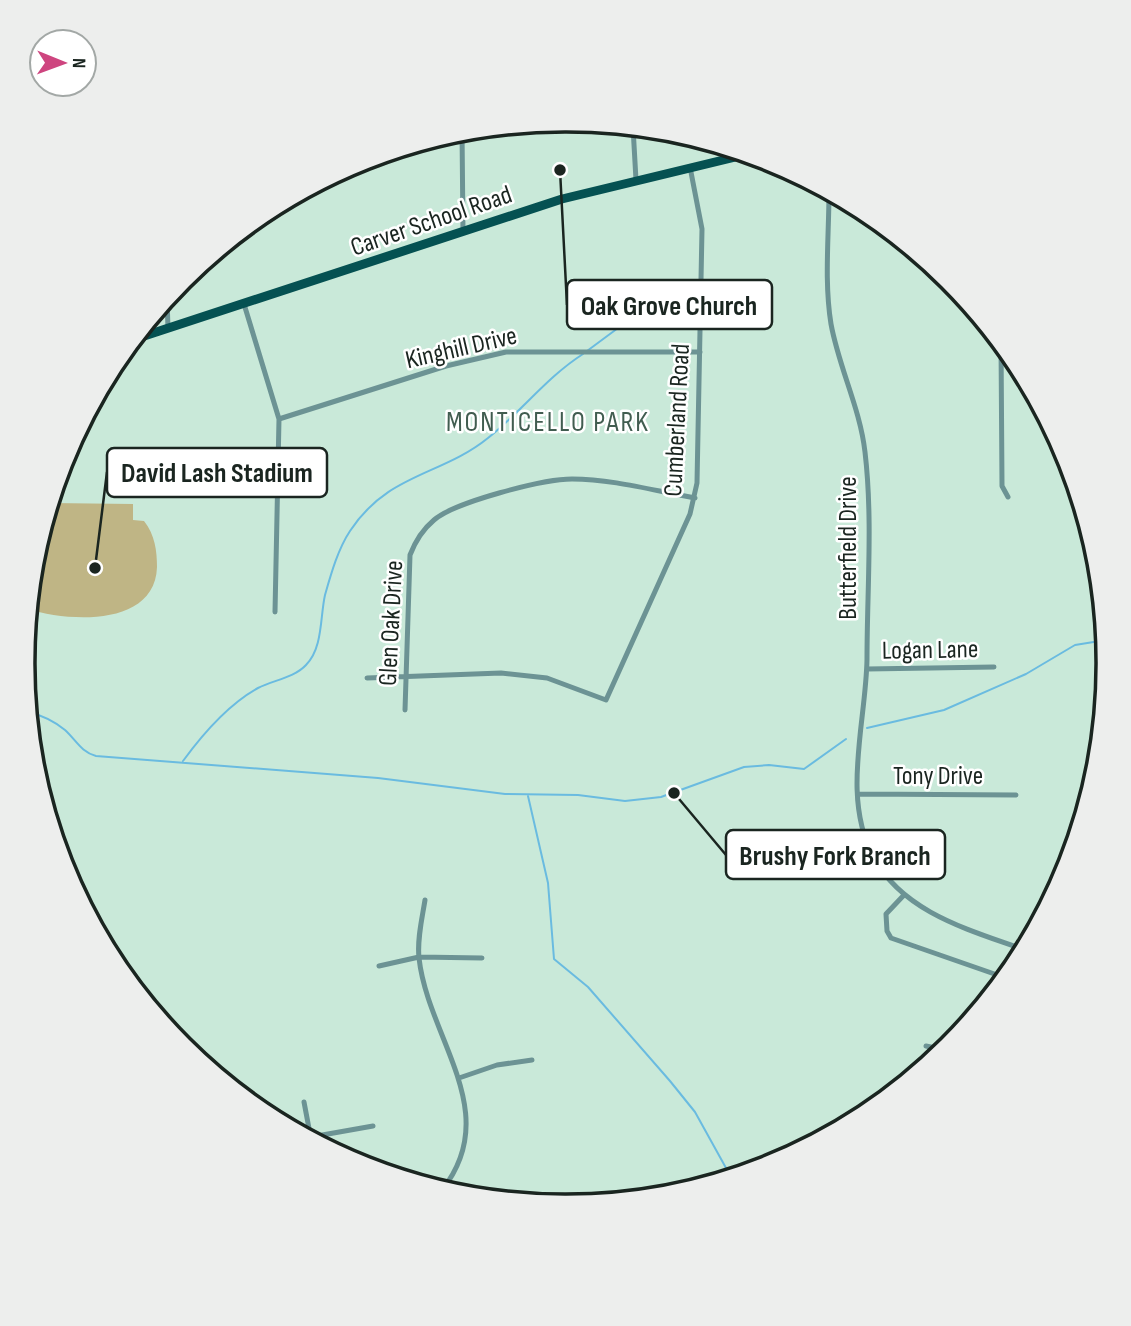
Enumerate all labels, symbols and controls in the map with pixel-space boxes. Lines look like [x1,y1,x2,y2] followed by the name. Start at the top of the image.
[28,28,98,98] north arrow
[67,58,90,69] text: N
[347,179,516,263] street label: Carver School Road
[567,280,772,329] callout: Oak Grove Church
[581,290,757,323] text: Oak Grove Church
[403,321,520,376] street label: Kinghill Drive
[658,343,697,497] street label: Cumberland Road
[446,406,650,439] district label: MONTICELLO PARK
[107,448,327,497] callout: David Lash Stadium
[121,457,313,490] text: David Lash Stadium
[833,476,864,620] street label: Butterfield Drive
[373,560,410,687] street label: Glen Oak Drive
[881,634,979,667] street label: Logan Lane
[893,761,983,792] street label: Tony Drive
[726,830,945,879] callout: Brushy Fork Branch
[739,840,931,873] text: Brushy Fork Branch

